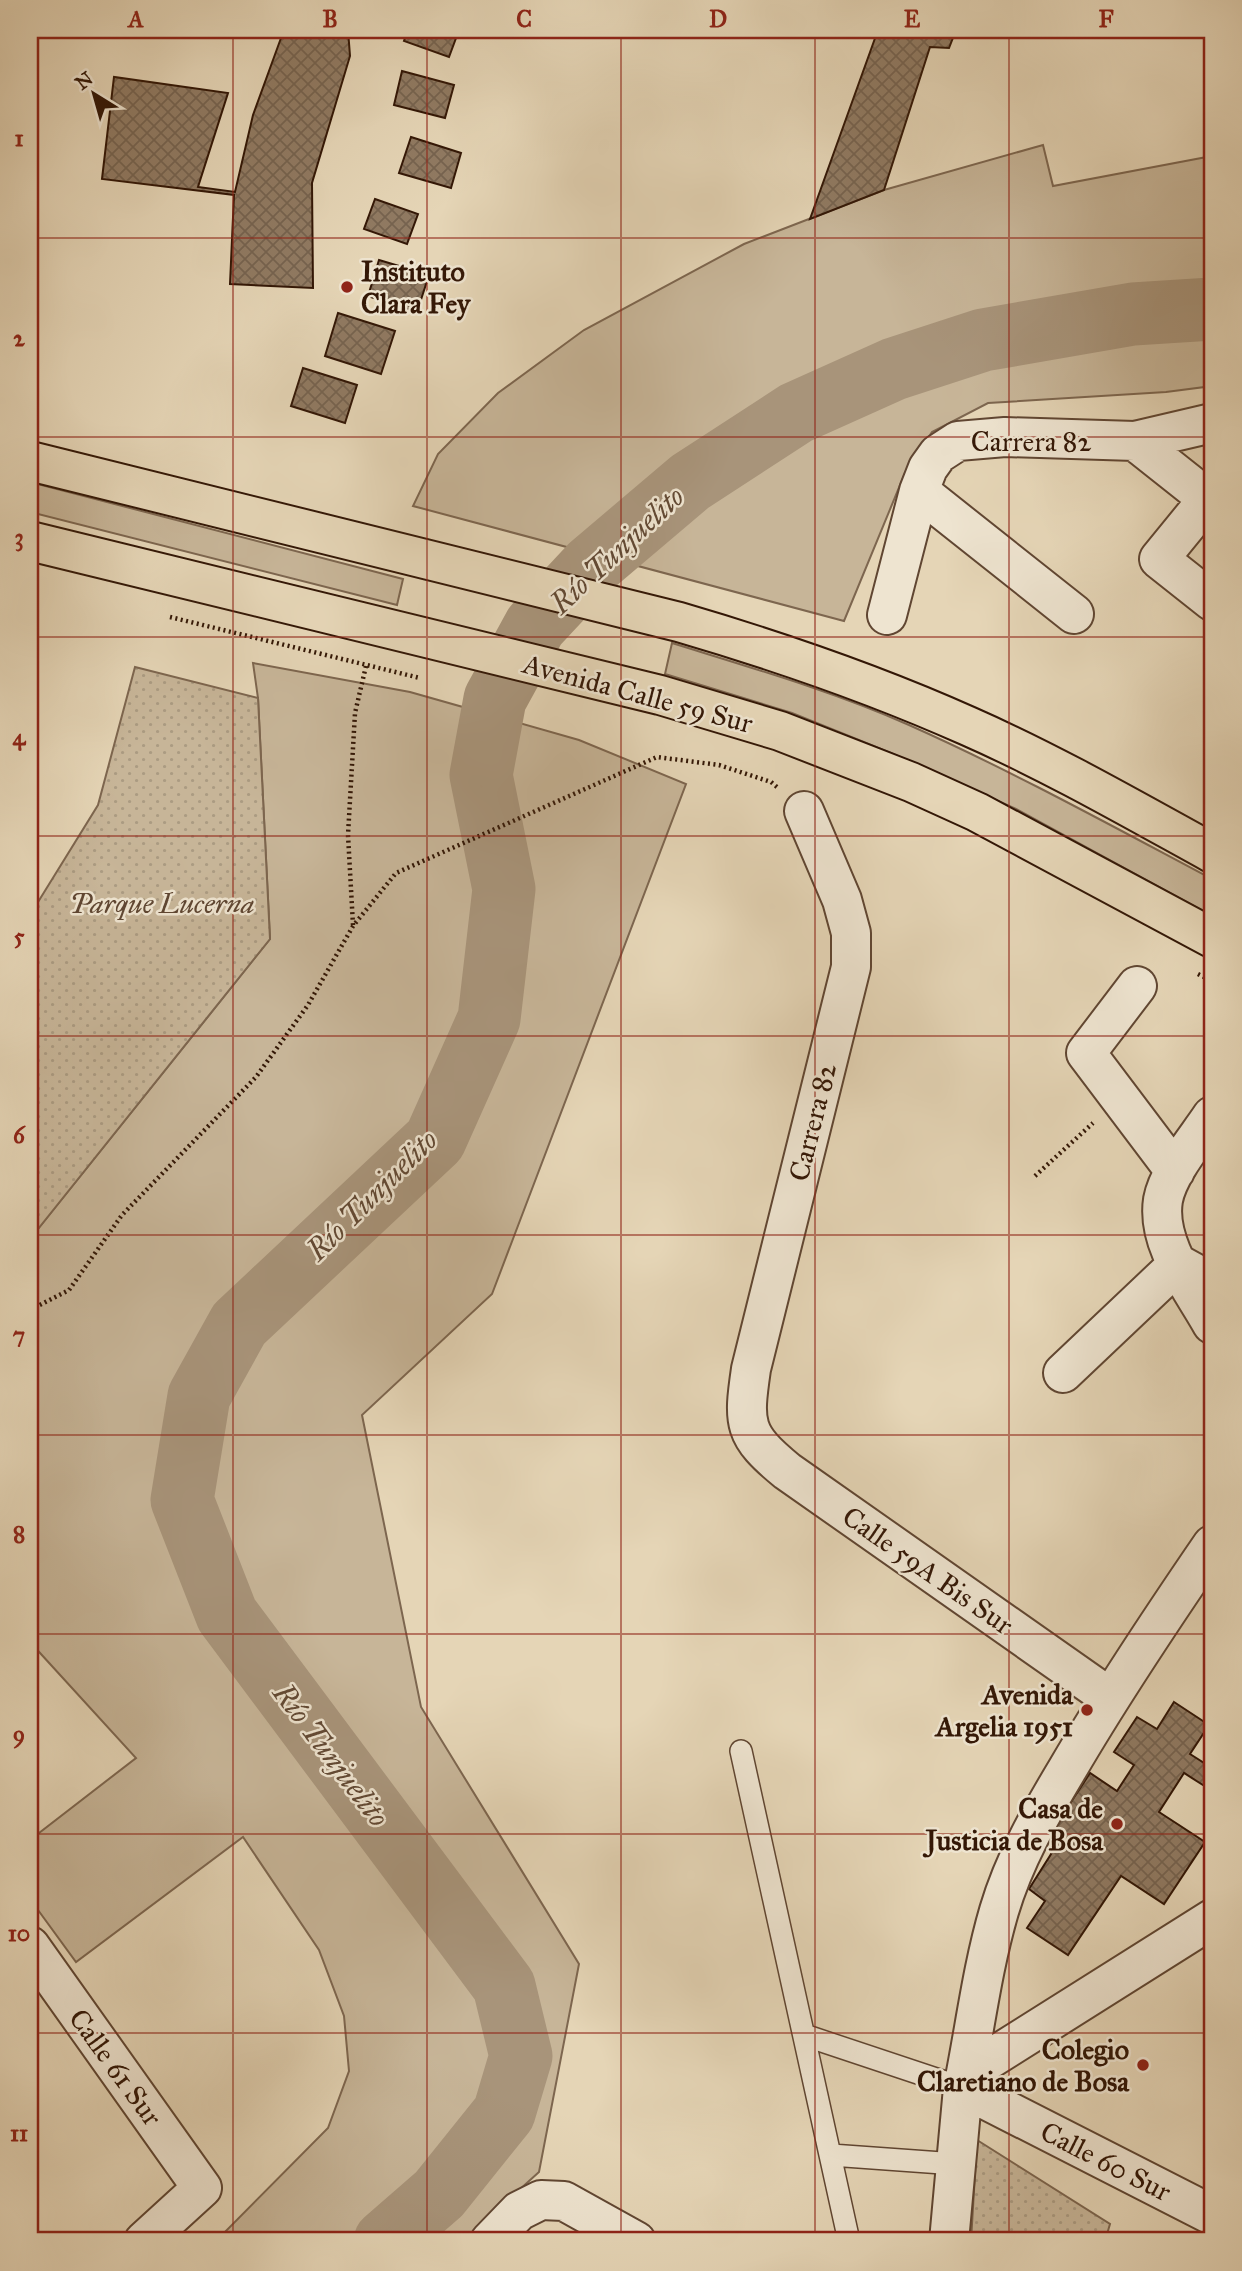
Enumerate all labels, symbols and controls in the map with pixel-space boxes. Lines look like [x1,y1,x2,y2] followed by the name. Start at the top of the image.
[126,5,144,33] text: A
[322,5,338,33] text: B
[516,5,532,33] text: C
[709,5,727,33] text: D
[904,5,921,33] text: E
[1098,5,1114,33] text: F
[60,60,130,130] north arrow
[71,67,97,95] text: N
[14,124,24,152] text: 1
[361,254,471,321] place label: Instituto Clara Fey
[339,279,355,295] marker: Instituto Clara Fey
[13,324,25,352] text: 2
[971,424,1091,459] street label: Carrera 82
[542,479,692,622] water label: Río Tunjuelito
[14,523,24,552] text: 3
[518,646,757,741] street label: Avenida Calle 59 Sur
[13,723,27,751] text: 4
[70,886,254,921] park label: Parque Lucerna
[14,922,25,950] text: 5
[781,1059,844,1185] street label: Carrera 82
[13,1121,26,1149] text: 6
[298,1122,445,1269] water label: Río Tunjuelito
[13,1321,25,1349] text: 7
[836,1499,1020,1643] street label: Calle 59A Bis Sur
[13,1520,25,1548] text: 8
[265,1675,397,1834] water label: Río Tunjuelito
[934,1677,1074,1744] place label: Avenida Argelia 1951
[1079,1702,1095,1718] marker: Avenida Argelia 1951
[13,1720,25,1749] text: 9
[922,1791,1104,1858] place label: Casa de Justicia de Bosa
[1109,1816,1125,1832] marker: Casa de Justicia de Bosa
[8,1919,30,1947] text: 10
[61,2002,170,2133] street label: Calle 61 Sur
[917,2032,1130,2099] place label: Colegio Claretiano de Bosa
[1135,2057,1151,2073] marker: Colegio Claretiano de Bosa
[1035,2114,1177,2209] street label: Calle 60 Sur
[10,2119,28,2147] text: 11

